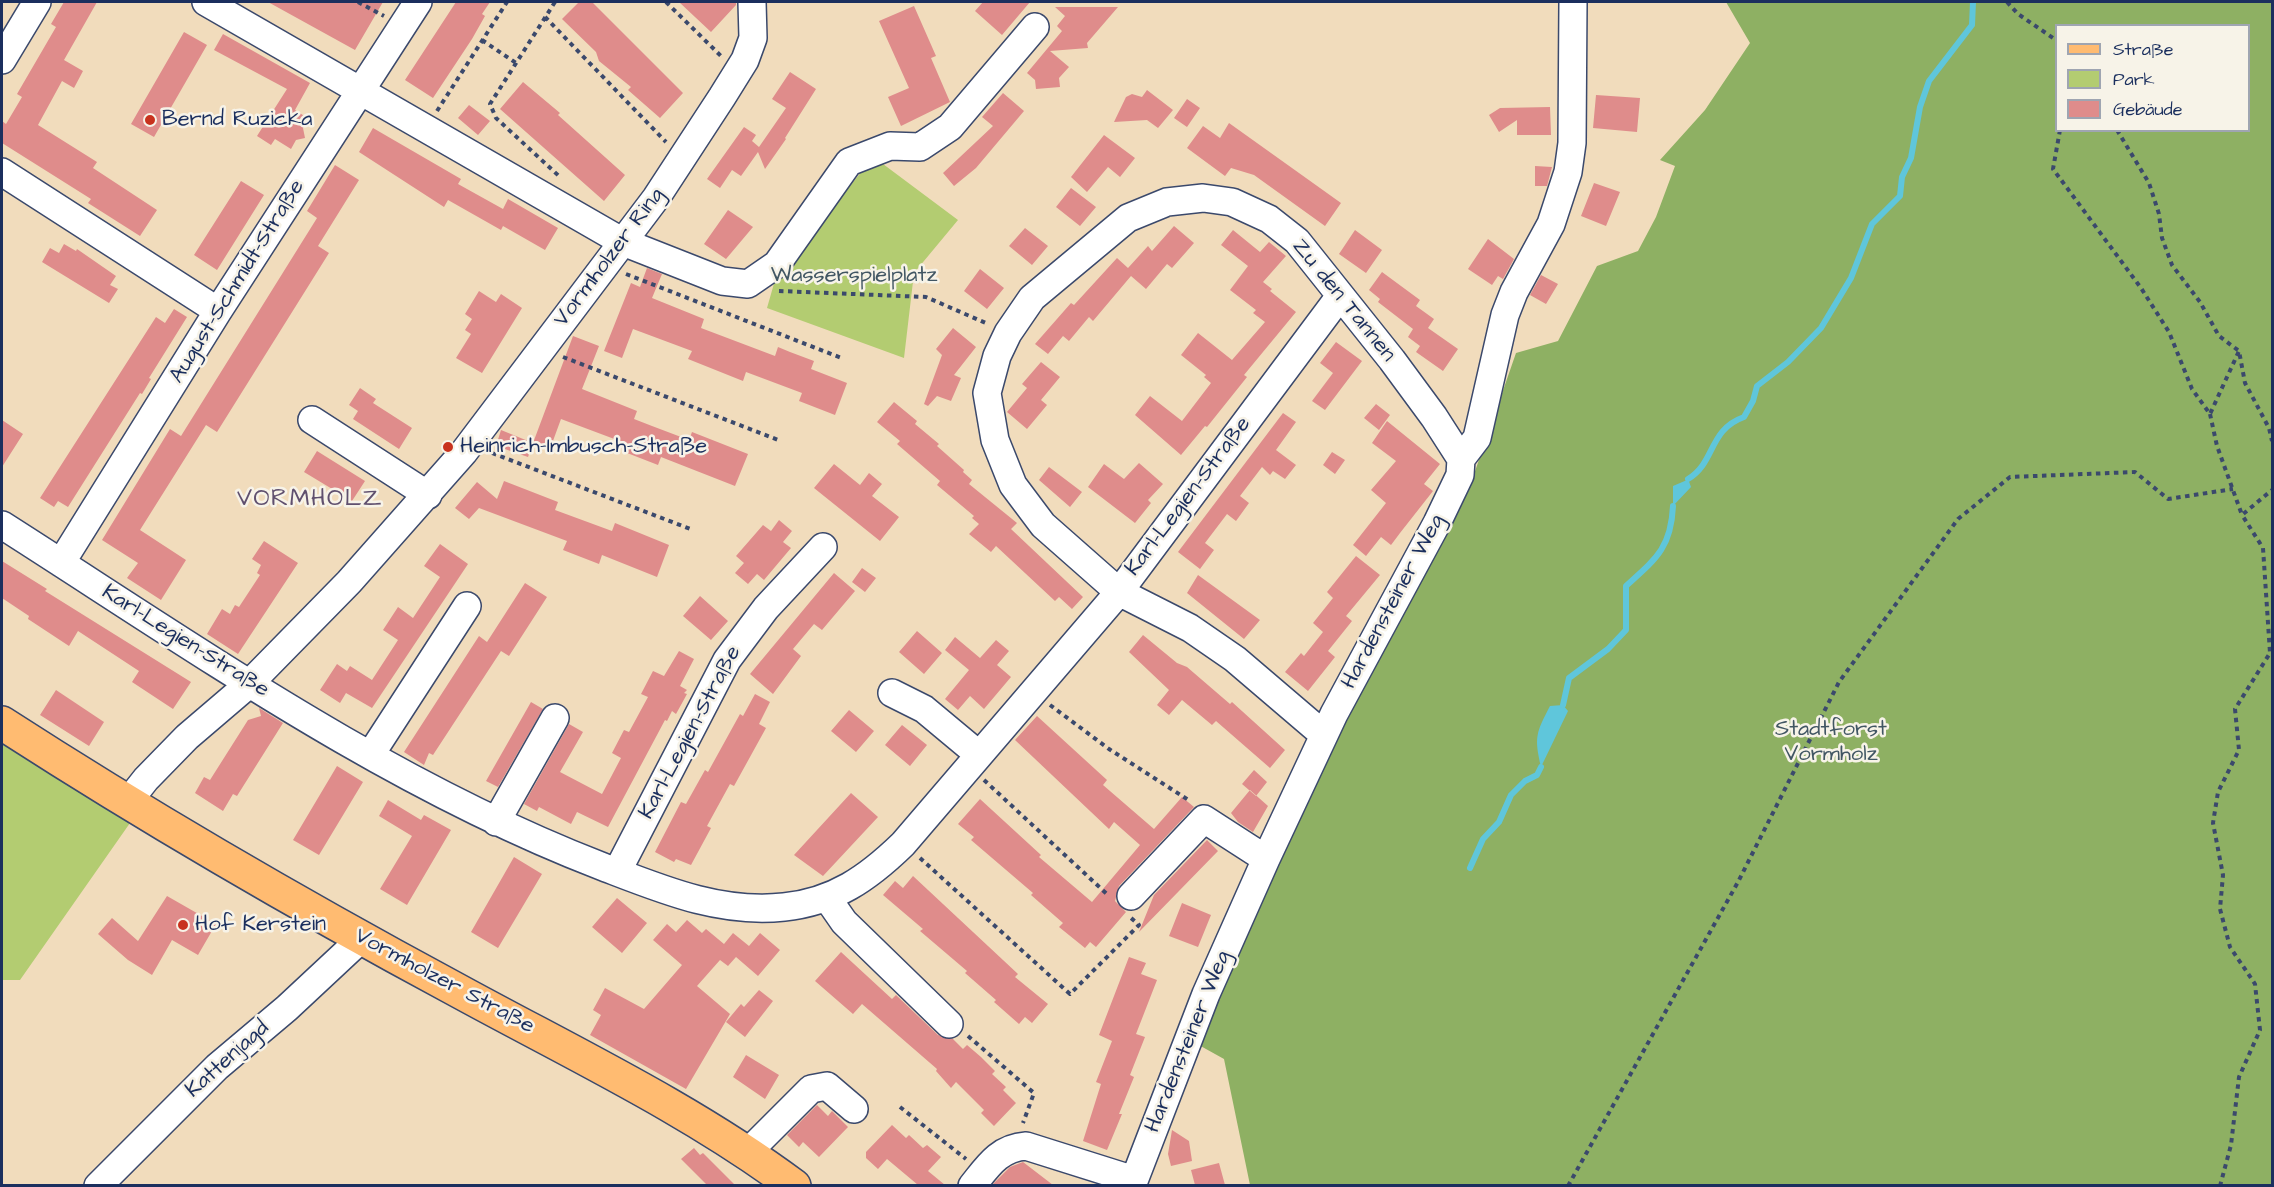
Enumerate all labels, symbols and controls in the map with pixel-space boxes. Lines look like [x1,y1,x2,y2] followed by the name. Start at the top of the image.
[2055,24,2250,132] legend
[2113,37,2173,62] text: Straße
[2113,67,2155,92] text: Park
[2113,97,2183,122] text: Gebäude
[162,107,312,133] place label: Bernd Ruzicka
[143,113,157,127] marker: Bernd Ruzicka
[165,175,311,389] street label: August-Schmidt-Straße
[549,183,671,333] street label: Vormholzer Ring
[1286,234,1400,368] street label: Zu den Tannen
[771,263,937,289] park label: Wasserspielplatz
[1121,412,1257,582] street label: Karl-Legien-Straße
[460,434,707,460] place label: Heinrich-Imbusch-Straße
[441,440,455,454] marker: Heinrich-Imbusch-Straße
[237,486,383,514] district label: VORMHOLZ
[1337,510,1451,694] street label: Hardensteiner Weg
[96,580,274,704] street label: Karl-Legien-Straße
[634,642,748,824] street label: Karl-Legien-Straße
[1775,717,1887,768] park label: Stadtforst Vormholz
[195,912,326,938] place label: Hof Kerstein
[176,918,190,932] marker: Hof Kerstein
[350,923,538,1041] street label: Vormholzer Straße
[1140,947,1238,1137] street label: Hardensteiner Weg
[181,1016,275,1104] street label: Kattenjagd

